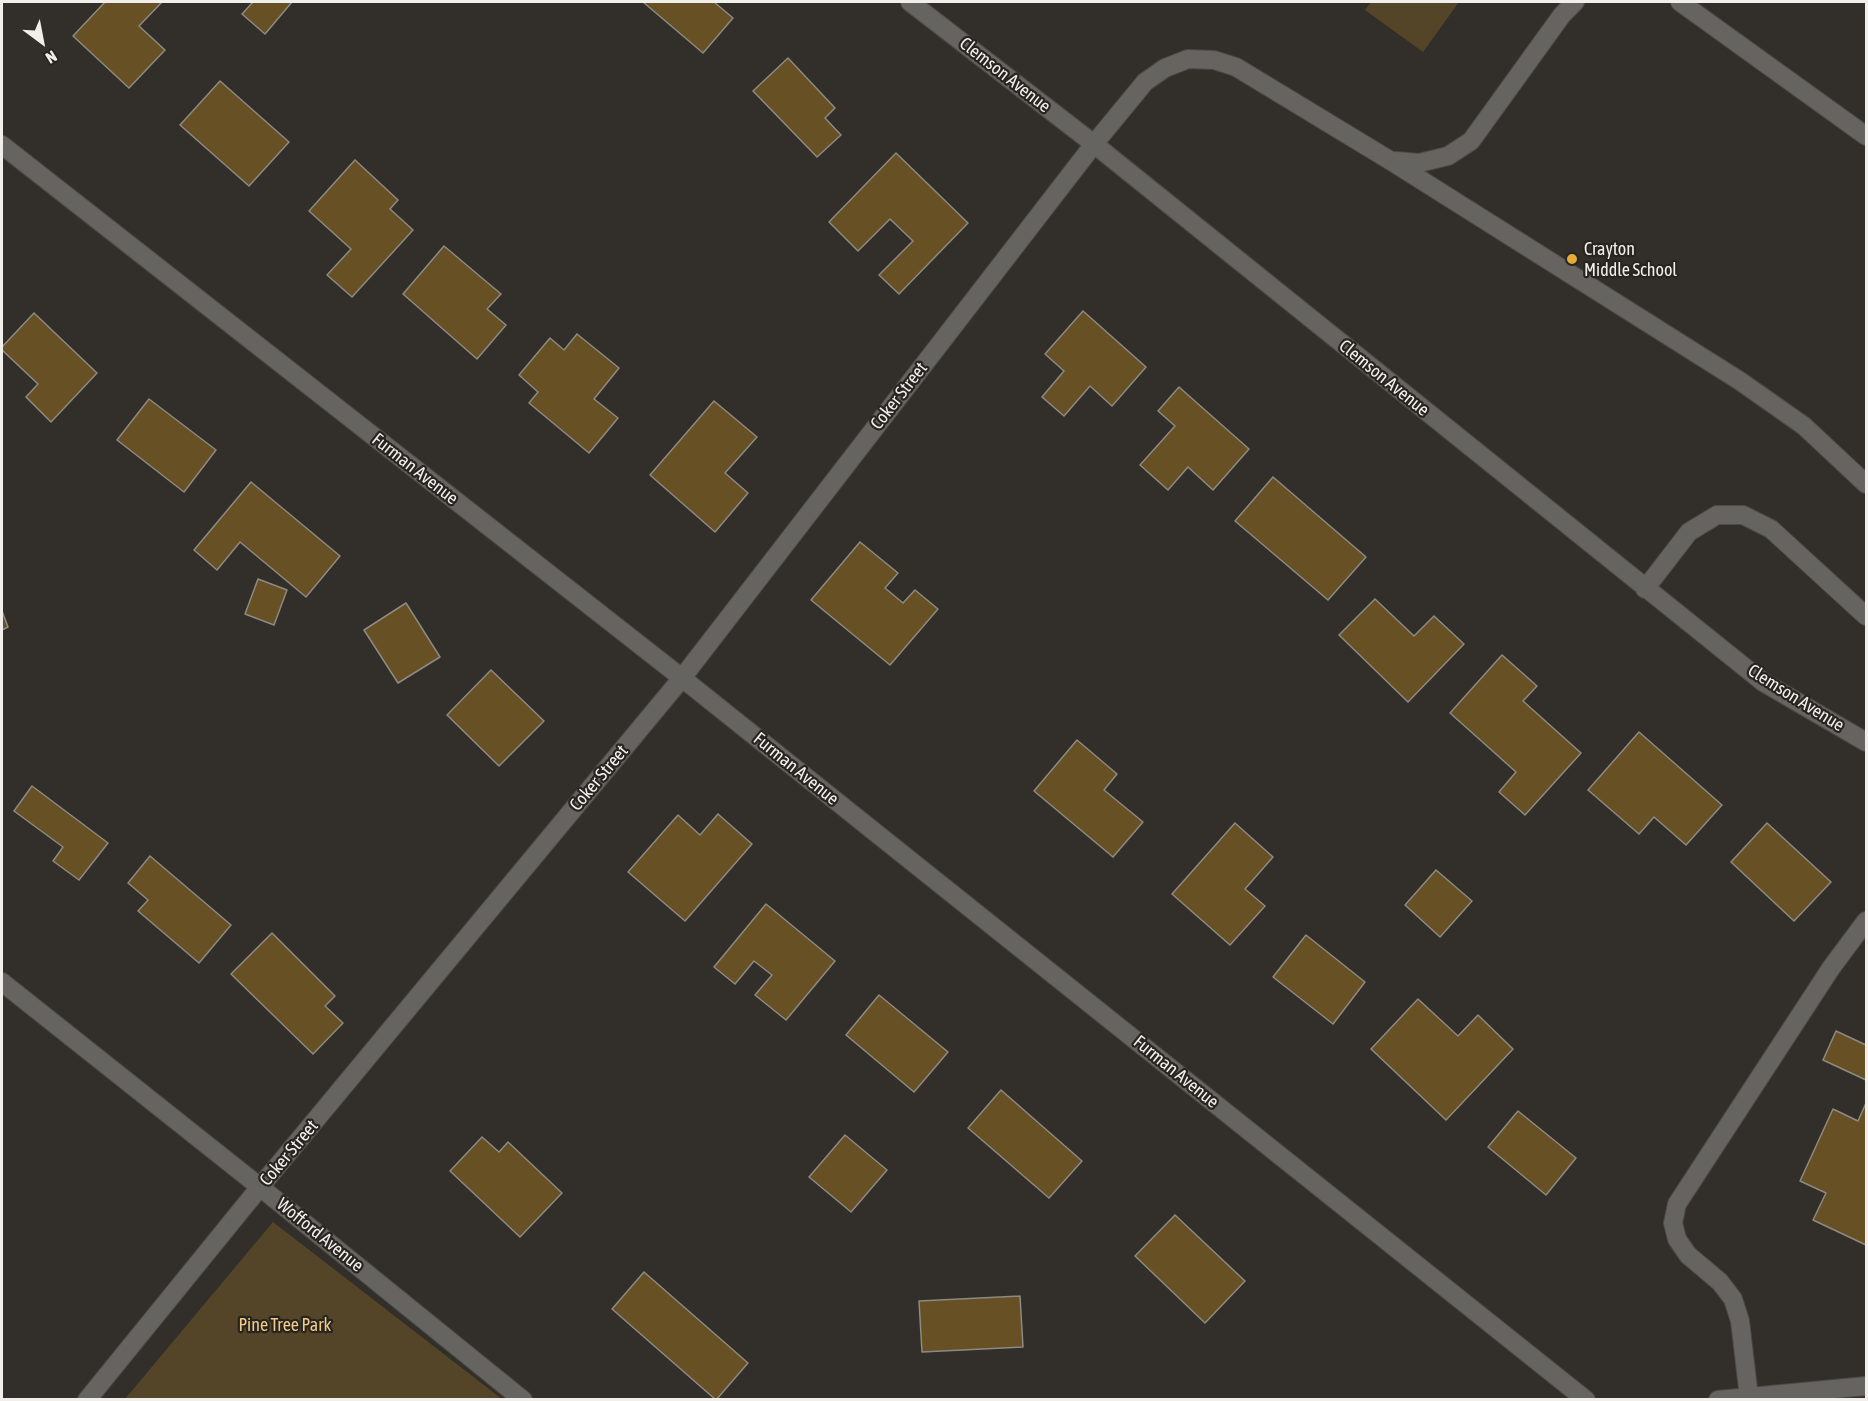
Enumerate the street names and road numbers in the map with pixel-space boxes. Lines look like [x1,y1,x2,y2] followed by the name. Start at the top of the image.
[955,33,1055,117] street label: Clemson Avenue
[1335,335,1433,421] street label: Clemson Avenue
[866,358,932,434] street label: Coker Street
[368,429,462,509] street label: Furman Avenue
[1744,660,1848,736] street label: Clemson Avenue
[749,728,843,810] street label: Furman Avenue
[565,741,633,815] street label: Coker Street
[1129,1031,1223,1113] street label: Furman Avenue
[255,1116,323,1190] street label: Coker Street
[272,1193,368,1277] street label: Wofford Avenue

